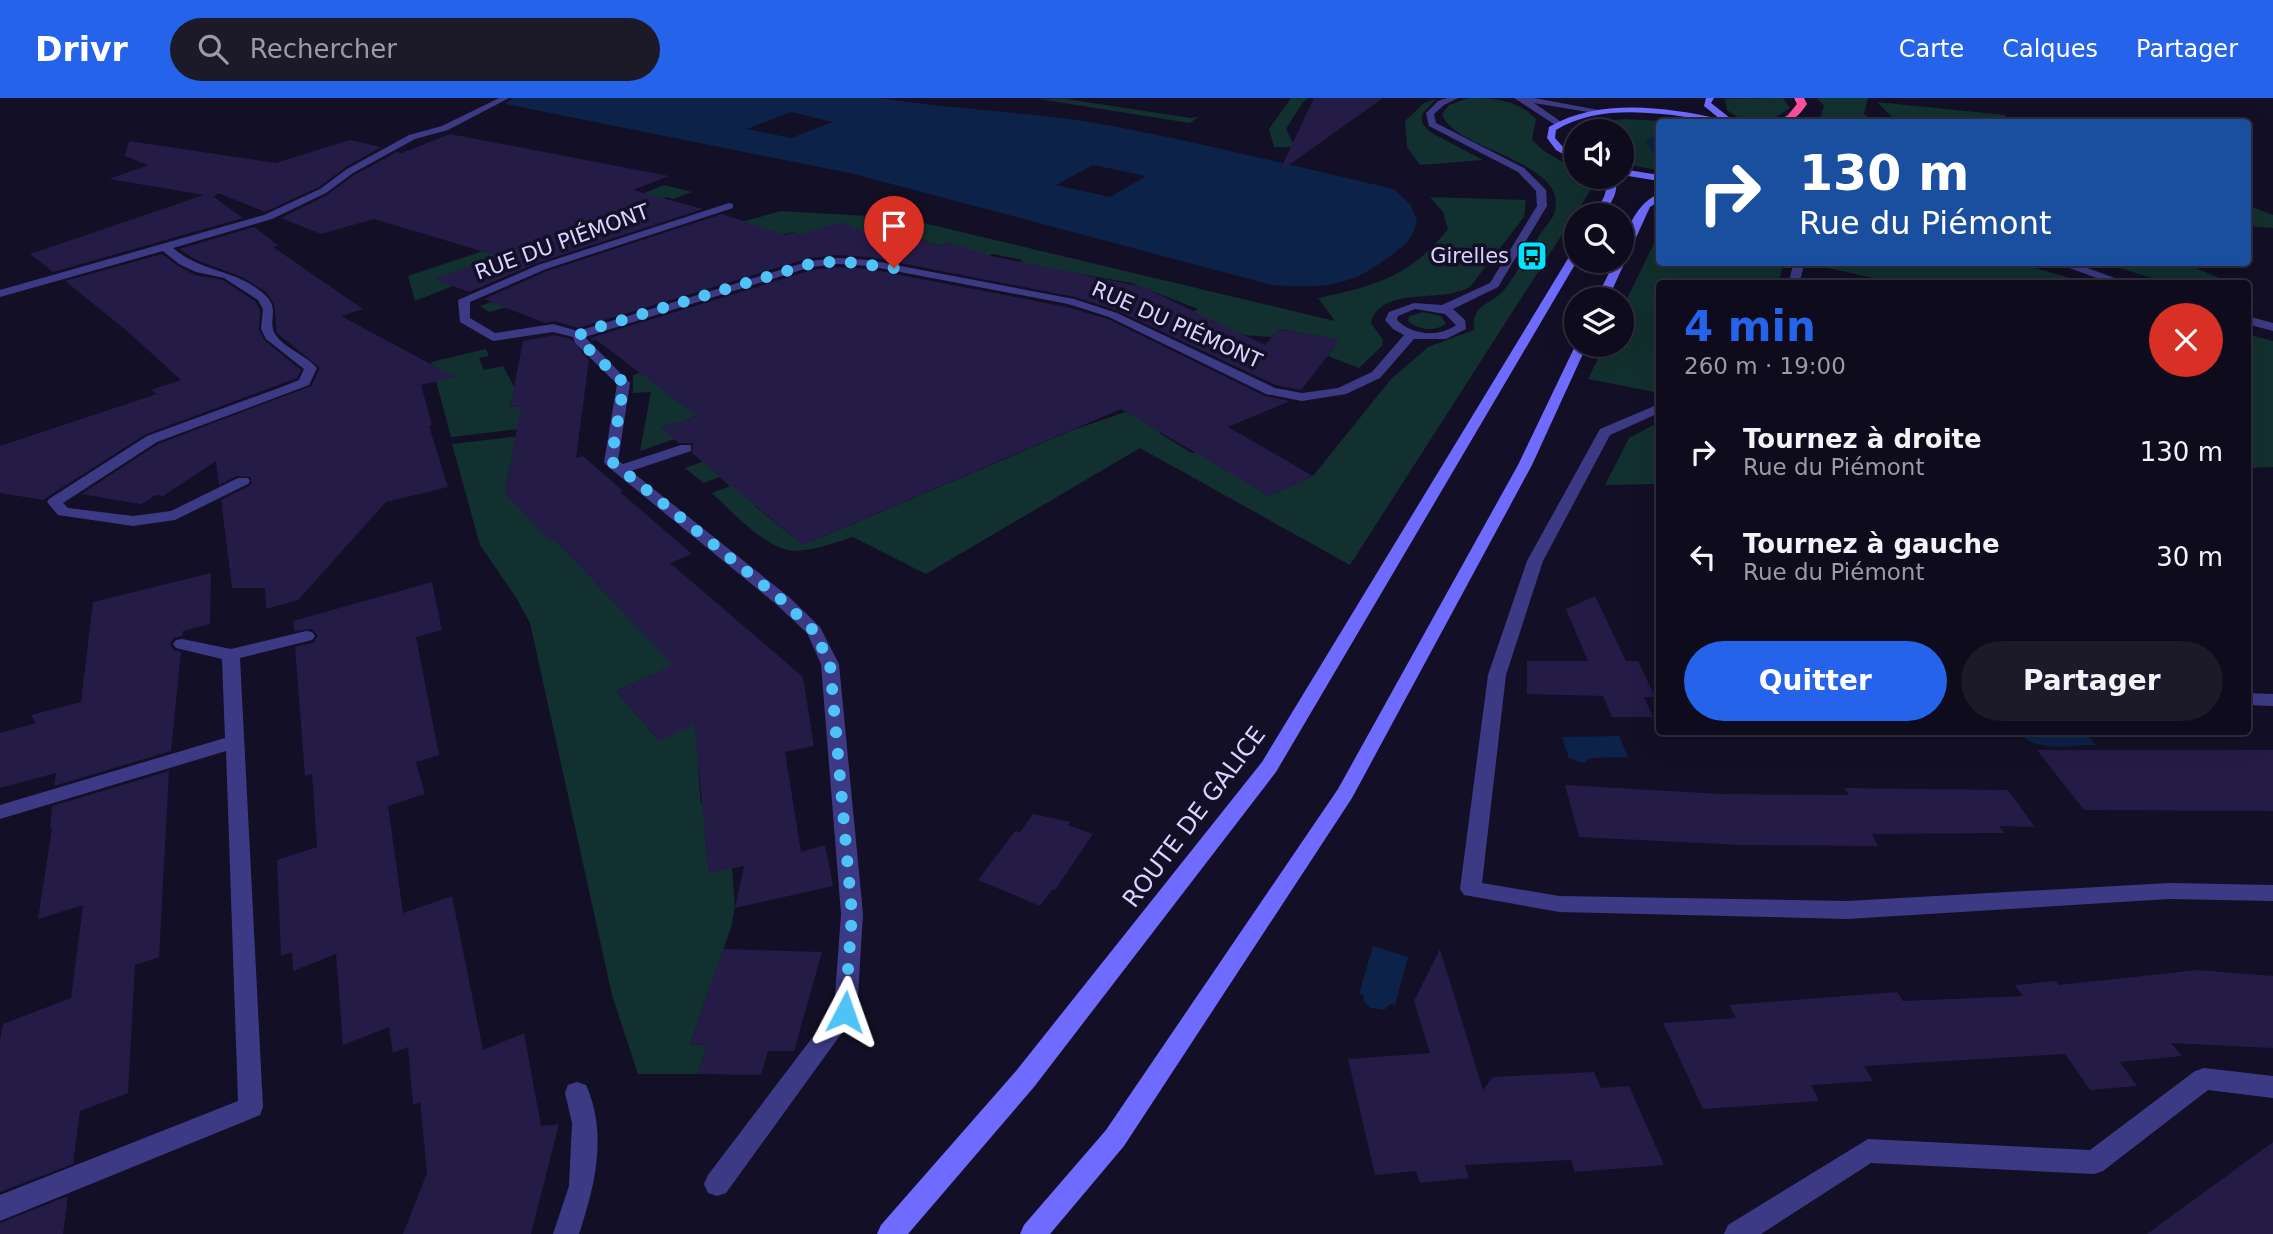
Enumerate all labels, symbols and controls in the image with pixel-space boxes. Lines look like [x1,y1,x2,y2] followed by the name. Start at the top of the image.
[170,18,660,81] search box
[35,30,128,69] text: Drivr
[194,30,232,68] icon: search
[250,34,397,64] text: Rechercher
[1899,35,1964,63] text: Carte
[2002,35,2098,63] text: Calques
[2136,35,2238,63] text: Partager
[1564,119,1634,357] map controls
[1564,119,1634,189] button: sound
[1799,145,1969,202] text: 130 m
[1684,147,1775,238] icon: right
[864,196,924,268] pin
[471,198,652,285] street label: RUE DU PIÉMONT
[1564,203,1634,273] button: search
[1799,204,2051,242] text: Rue du Piémont
[875,207,913,245] icon: arrive
[1515,239,1549,273] bus stop icon: Girelles
[1430,244,1509,268] place label: Girelles
[1088,276,1266,373] street label: RUE DU PIÉMONT
[1564,287,1634,357] button: layers
[1684,302,1816,351] text: 4 min
[2149,303,2223,377] button: close
[1684,353,1846,379] text: 260 m · 19:00
[1743,424,1982,454] text: Tournez à droite
[1684,433,1722,471] icon: right
[2140,437,2223,467] text: 130 m
[1743,454,1924,480] text: Rue du Piémont
[1743,529,2000,559] text: Tournez à gauche
[1684,538,1722,576] icon: left
[2156,542,2223,572] text: 30 m
[1743,559,1924,585] text: Rue du Piémont
[1684,641,1947,721] button: Quitter
[1961,641,2223,721] button: Partager
[1117,721,1271,913] street label: ROUTE DE GALICE
[808,975,882,1049] position arrow

